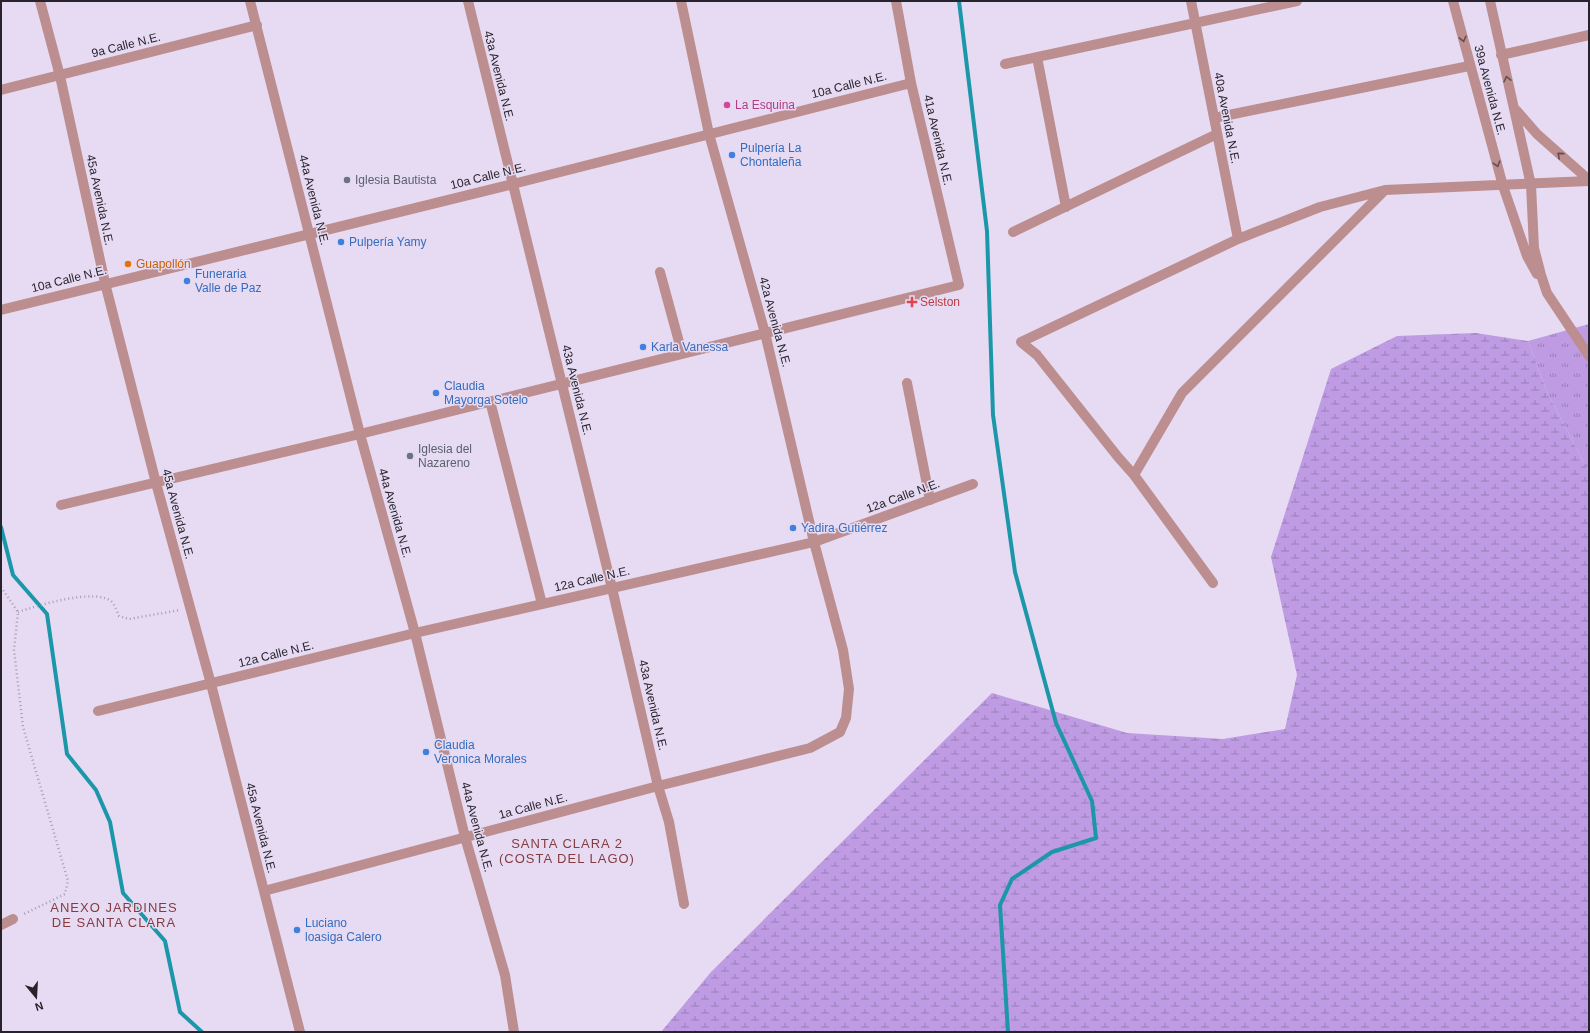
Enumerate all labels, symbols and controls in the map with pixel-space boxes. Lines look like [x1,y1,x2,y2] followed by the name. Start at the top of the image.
[481,29,517,123] street label: 43a Avenida N.E.
[90,30,162,60] street label: 9a Calle N.E.
[1458,36,1466,42] one-way arrow
[1471,44,1509,136] street label: 39a Avenida N.E.
[810,69,888,101] street label: 10a Calle N.E.
[1211,71,1243,165] street label: 40a Avenida N.E.
[1504,75,1512,82] one-way arrow
[921,93,955,187] street label: 41a Avenida N.E.
[735,98,795,112] place label: La Esquina
[722,100,732,110] marker: La Esquina
[740,141,802,169] place label: Pulpería La Chontaleña
[727,150,737,160] marker: Pulpería La Chontaleña
[1557,152,1565,159] one-way arrow
[84,153,116,247] street label: 45a Avenida N.E.
[296,153,332,247] street label: 44a Avenida N.E.
[449,160,527,192] street label: 10a Calle N.E.
[1492,160,1501,167] one-way arrow
[355,173,437,187] place label: Iglesia Bautista
[342,175,352,185] marker: Iglesia Bautista
[349,235,427,249] place label: Pulpería Yamy
[336,237,346,247] marker: Pulpería Yamy
[136,257,191,271] place label: Guapollón
[123,259,133,269] marker: Guapollón
[30,263,108,295] street label: 10a Calle N.E.
[195,267,262,295] place label: Funeraria Valle de Paz
[182,276,192,286] marker: Funeraria Valle de Paz
[756,276,794,368] street label: 42a Avenida N.E.
[920,295,960,309] place label: Selston
[907,297,917,307] marker: Selston
[651,340,728,354] place label: Karla Vanessa
[638,342,648,352] marker: Karla Vanessa
[559,343,595,437] street label: 43a Avenida N.E.
[444,379,528,407] place label: Claudia Mayorga Sotelo
[431,388,441,398] marker: Claudia Mayorga Sotelo
[418,442,472,470] place label: Iglesia del Nazareno
[405,451,415,461] marker: Iglesia del Nazareno
[376,467,414,559] street label: 44a Avenida N.E.
[159,468,197,560] street label: 45a Avenida N.E.
[864,476,942,516] street label: 12a Calle N.E.
[801,521,887,535] place label: Yadira Gutiérrez
[788,523,798,533] marker: Yadira Gutiérrez
[553,563,631,595] street label: 12a Calle N.E.
[237,638,315,670] street label: 12a Calle N.E.
[636,658,670,752] street label: 43a Avenida N.E.
[434,738,527,766] place label: Claudia Veronica Morales
[421,747,431,757] marker: Claudia Veronica Morales
[243,781,279,875] street label: 45a Avenida N.E.
[458,781,496,873] street label: 44a Avenida N.E.
[497,790,569,822] street label: 1a Calle N.E.
[499,836,635,866] district label: SANTA CLARA 2 (COSTA DEL LAGO)
[50,900,178,930] district label: ANEXO JARDINES DE SANTA CLARA
[305,916,382,944] place label: Luciano loasiga Calero
[292,925,302,935] marker: Luciano loasiga Calero
[16,977,56,1017] north arrow
[33,1000,45,1013] text: N

